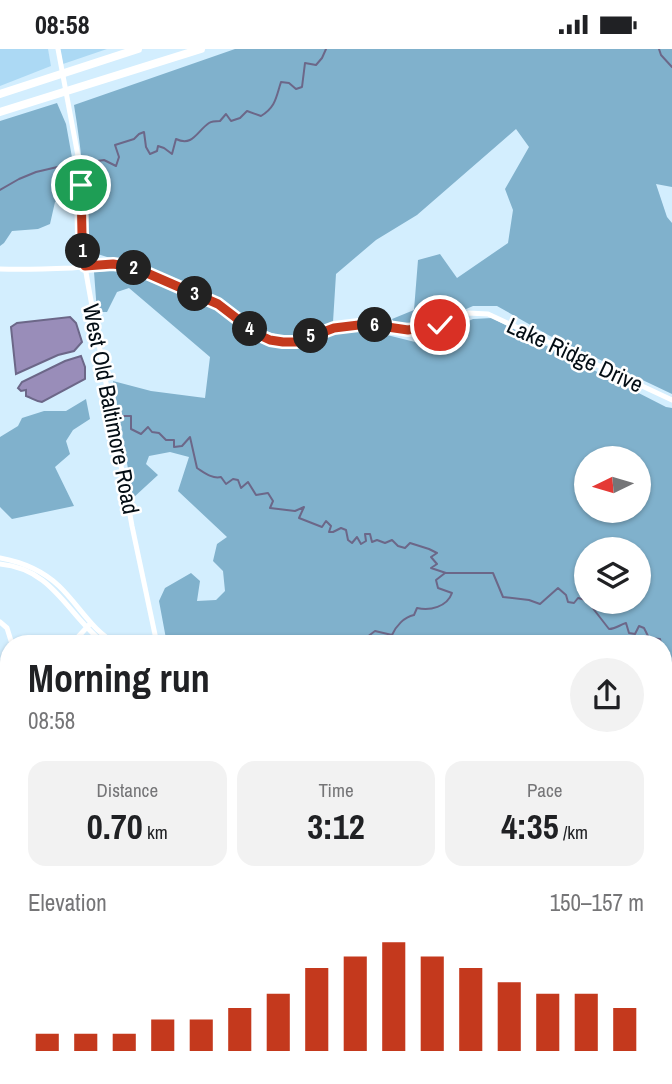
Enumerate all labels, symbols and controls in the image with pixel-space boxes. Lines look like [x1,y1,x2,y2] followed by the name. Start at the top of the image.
[35,7,90,42] text: 08:58
[51,155,111,215] pin
[62,166,100,204] icon: arrive
[66,233,100,269] pin: 1
[78,237,87,263] text: 1
[116,251,152,285] pin: 2
[129,254,138,280] text: 2
[178,277,212,311] pin: 3
[190,280,199,306] text: 3
[410,295,470,355] pin
[76,301,147,517] street label: West Old Baltimore Road
[421,306,459,344] icon: check
[358,307,392,343] pin: 6
[502,309,648,400] street label: Lake Ridge Drive
[232,311,268,347] pin: 4
[370,311,379,337] text: 6
[245,315,254,341] text: 4
[294,319,328,353] pin: 5
[306,322,315,348] text: 5
[574,446,651,523] north arrow
[574,446,651,614] map controls
[574,537,651,614] button: layers
[28,653,210,704] text: Morning run
[570,658,644,732] button: share
[28,705,75,736] text: 08:58
[97,777,158,803] text: Distance
[318,777,354,803] text: Time
[527,777,562,803] text: Pace
[87,803,143,850] text: 0.70
[307,803,365,850] text: 3:12
[501,803,559,850] text: 4:35
[143,819,168,845] text: km
[559,819,588,845] text: /km
[28,887,107,918] text: Elevation
[550,887,644,918] text: 150–157 m

